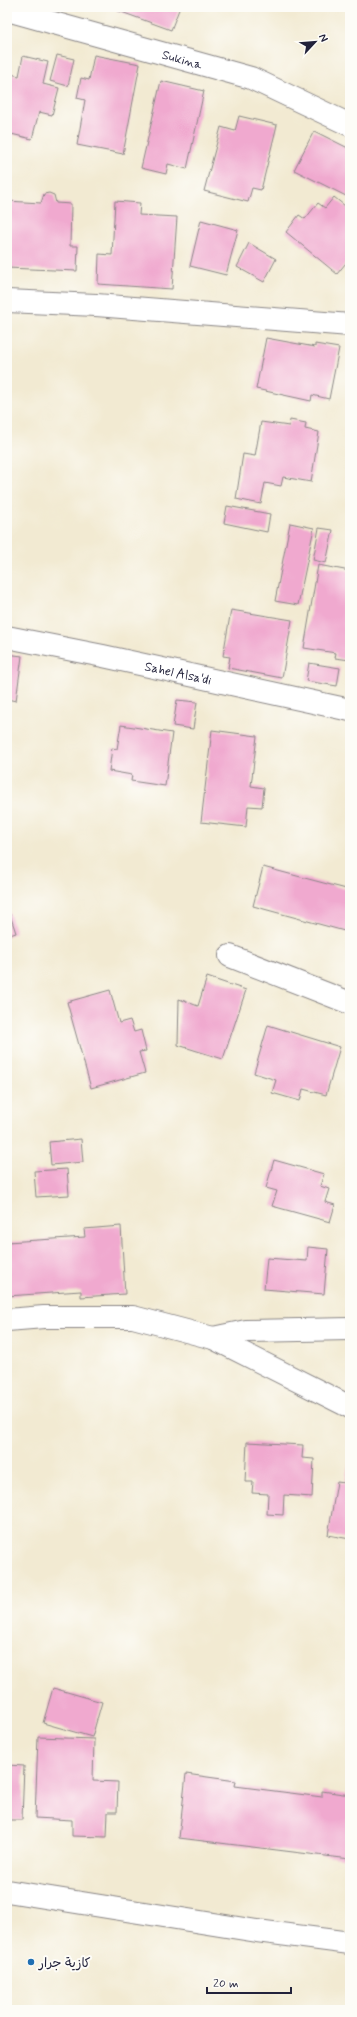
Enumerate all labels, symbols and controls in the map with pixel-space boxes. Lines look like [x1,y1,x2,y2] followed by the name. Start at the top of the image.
[295,22,335,62] north arrow
[315,32,331,44] text: N
[160,47,204,74] street label: Sukina
[143,658,213,690] street label: Sahel Alsa'di
[38,1955,91,1972] place label: كازية جرار
[26,1957,36,1967] marker: كازية جرار
[207,1969,291,1995] scale bar
[213,1976,239,1992] text: 20 m

